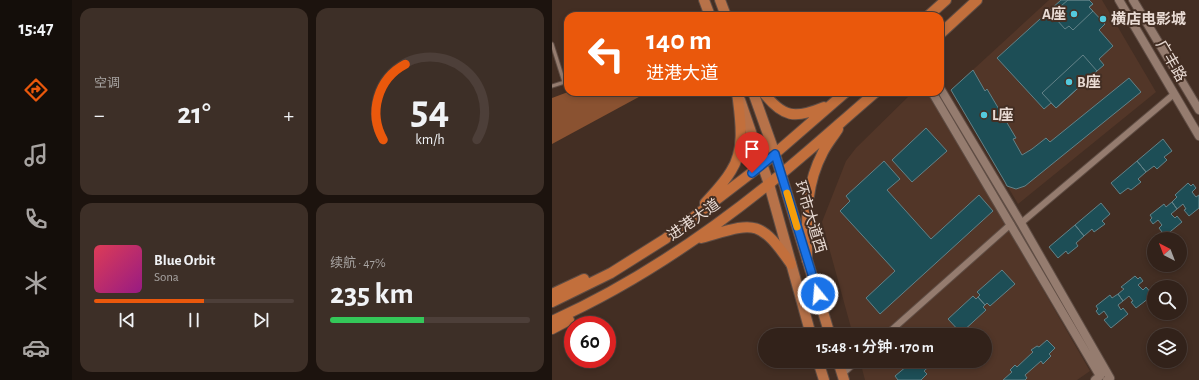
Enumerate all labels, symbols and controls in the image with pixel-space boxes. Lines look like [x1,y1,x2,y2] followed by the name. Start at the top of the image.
[1042,5,1066,22] place label: A座
[1069,9,1079,19] marker: A座
[1111,10,1186,27] place label: 横店电影城
[1098,14,1108,24] marker: 横店电影城
[18,20,54,38] text: 15:47
[646,27,712,55] text: 140 m
[580,28,632,80] icon: left
[1153,37,1190,84] street label: 广丰路
[646,65,718,83] text: 进港大道
[1077,73,1101,90] place label: B座
[22,76,50,104] icon: directions
[94,77,120,90] text: 空调
[1064,77,1074,87] marker: B座
[411,89,449,130] text: 54
[177,99,211,129] text: 21°
[94,104,105,126] text: −
[283,104,294,126] text: +
[992,106,1014,123] place label: L座
[979,110,989,120] marker: L座
[415,132,445,146] text: km/h
[735,132,769,173] pin
[741,138,763,160] icon: arrive
[22,141,50,169] icon: music
[792,179,829,255] street label: 环市大道西
[665,196,723,243] street label: 进港大道
[22,205,50,233] icon: phone
[1147,232,1187,272] north arrow
[1147,232,1187,368] map controls
[154,253,215,268] text: Blue Orbit
[330,257,386,270] text: 续航 · 47%
[22,269,50,297] icon: climate
[154,271,179,284] text: Sona
[797,273,839,315] position arrow
[330,279,414,309] text: 235 km
[1147,280,1187,320] button: search
[116,309,138,331] icon: previous
[183,309,205,331] icon: pause
[250,309,272,331] icon: next
[564,316,616,368] speed limit sign: 60
[1147,328,1187,368] button: layers
[22,334,50,362] icon: car
[816,340,934,355] text: 15:48 · 1 分钟 · 170 m

